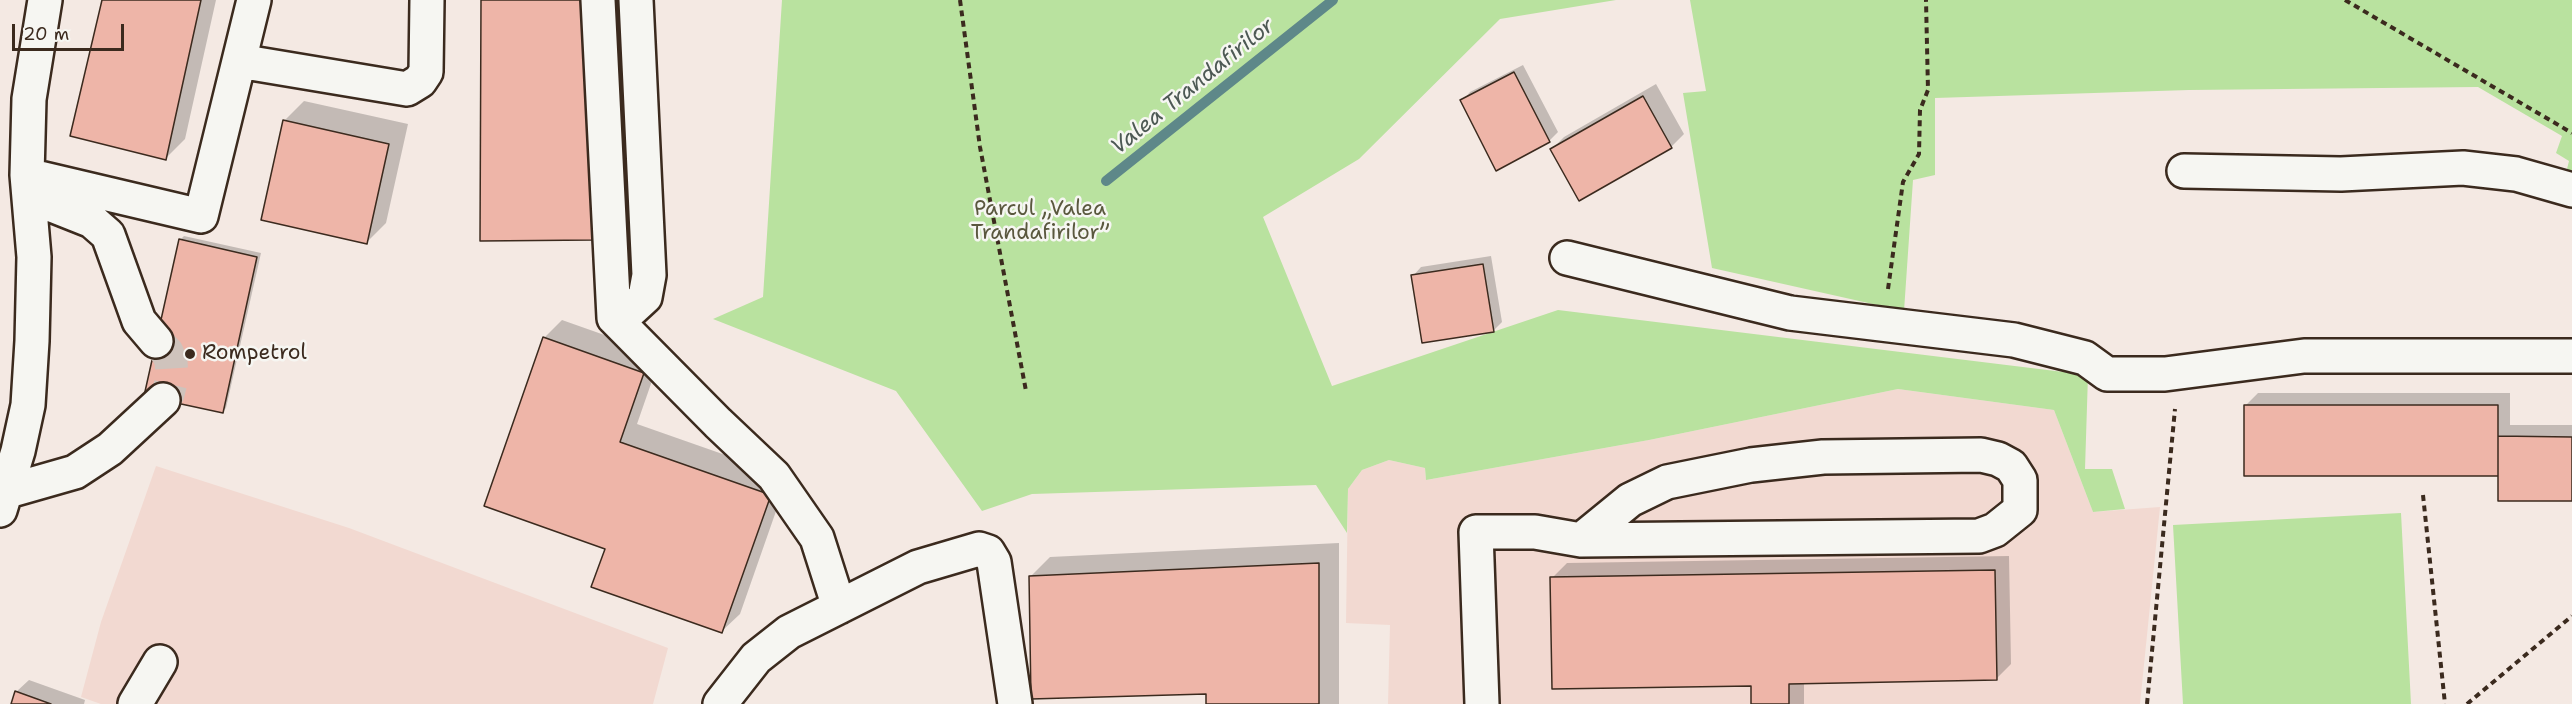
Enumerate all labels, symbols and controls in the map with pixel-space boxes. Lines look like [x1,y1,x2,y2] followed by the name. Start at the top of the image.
[15,12,128,50] scale bar
[1106,13,1280,161] water label: Valea Trandafirilor
[23,22,69,46] text: 20 m
[971,197,1109,247] park label: Parcul „Valea Trandafirilor”
[202,341,307,367] place label: Rompetrol
[183,347,197,361] marker: Rompetrol

